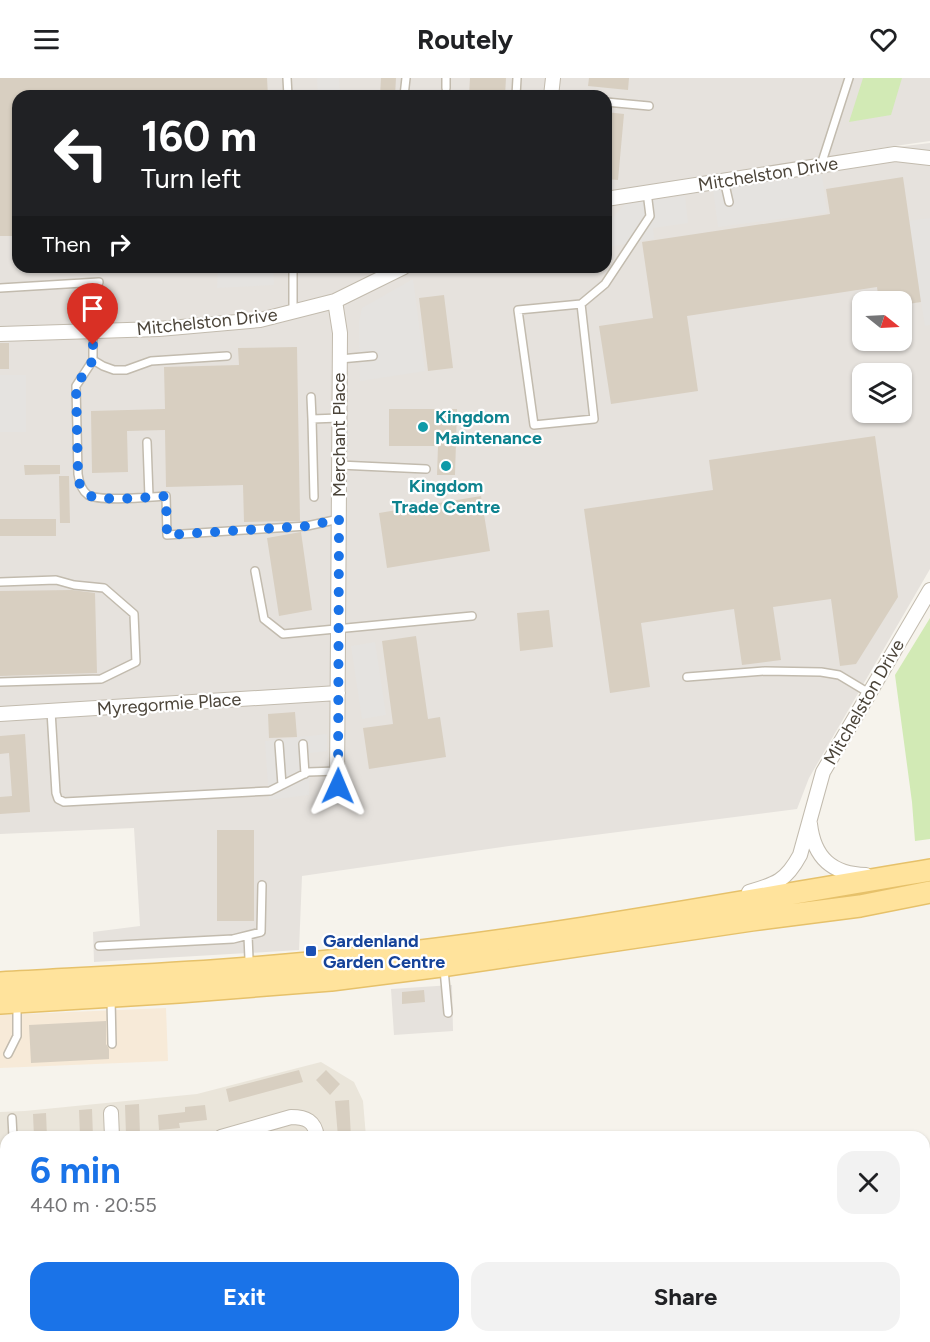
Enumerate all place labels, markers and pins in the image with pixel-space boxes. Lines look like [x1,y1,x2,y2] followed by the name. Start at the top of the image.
[67,283,118,345] pin
[435,406,542,449] place label: Kingdom Maintenance
[416,420,430,434] marker: Kingdom Maintenance
[439,459,453,473] marker: Kingdom Trade Centre
[392,475,500,518] place label: Kingdom Trade Centre
[323,930,445,973] place label: Gardenland Garden Centre
[304,944,318,958] marker: Gardenland Garden Centre

